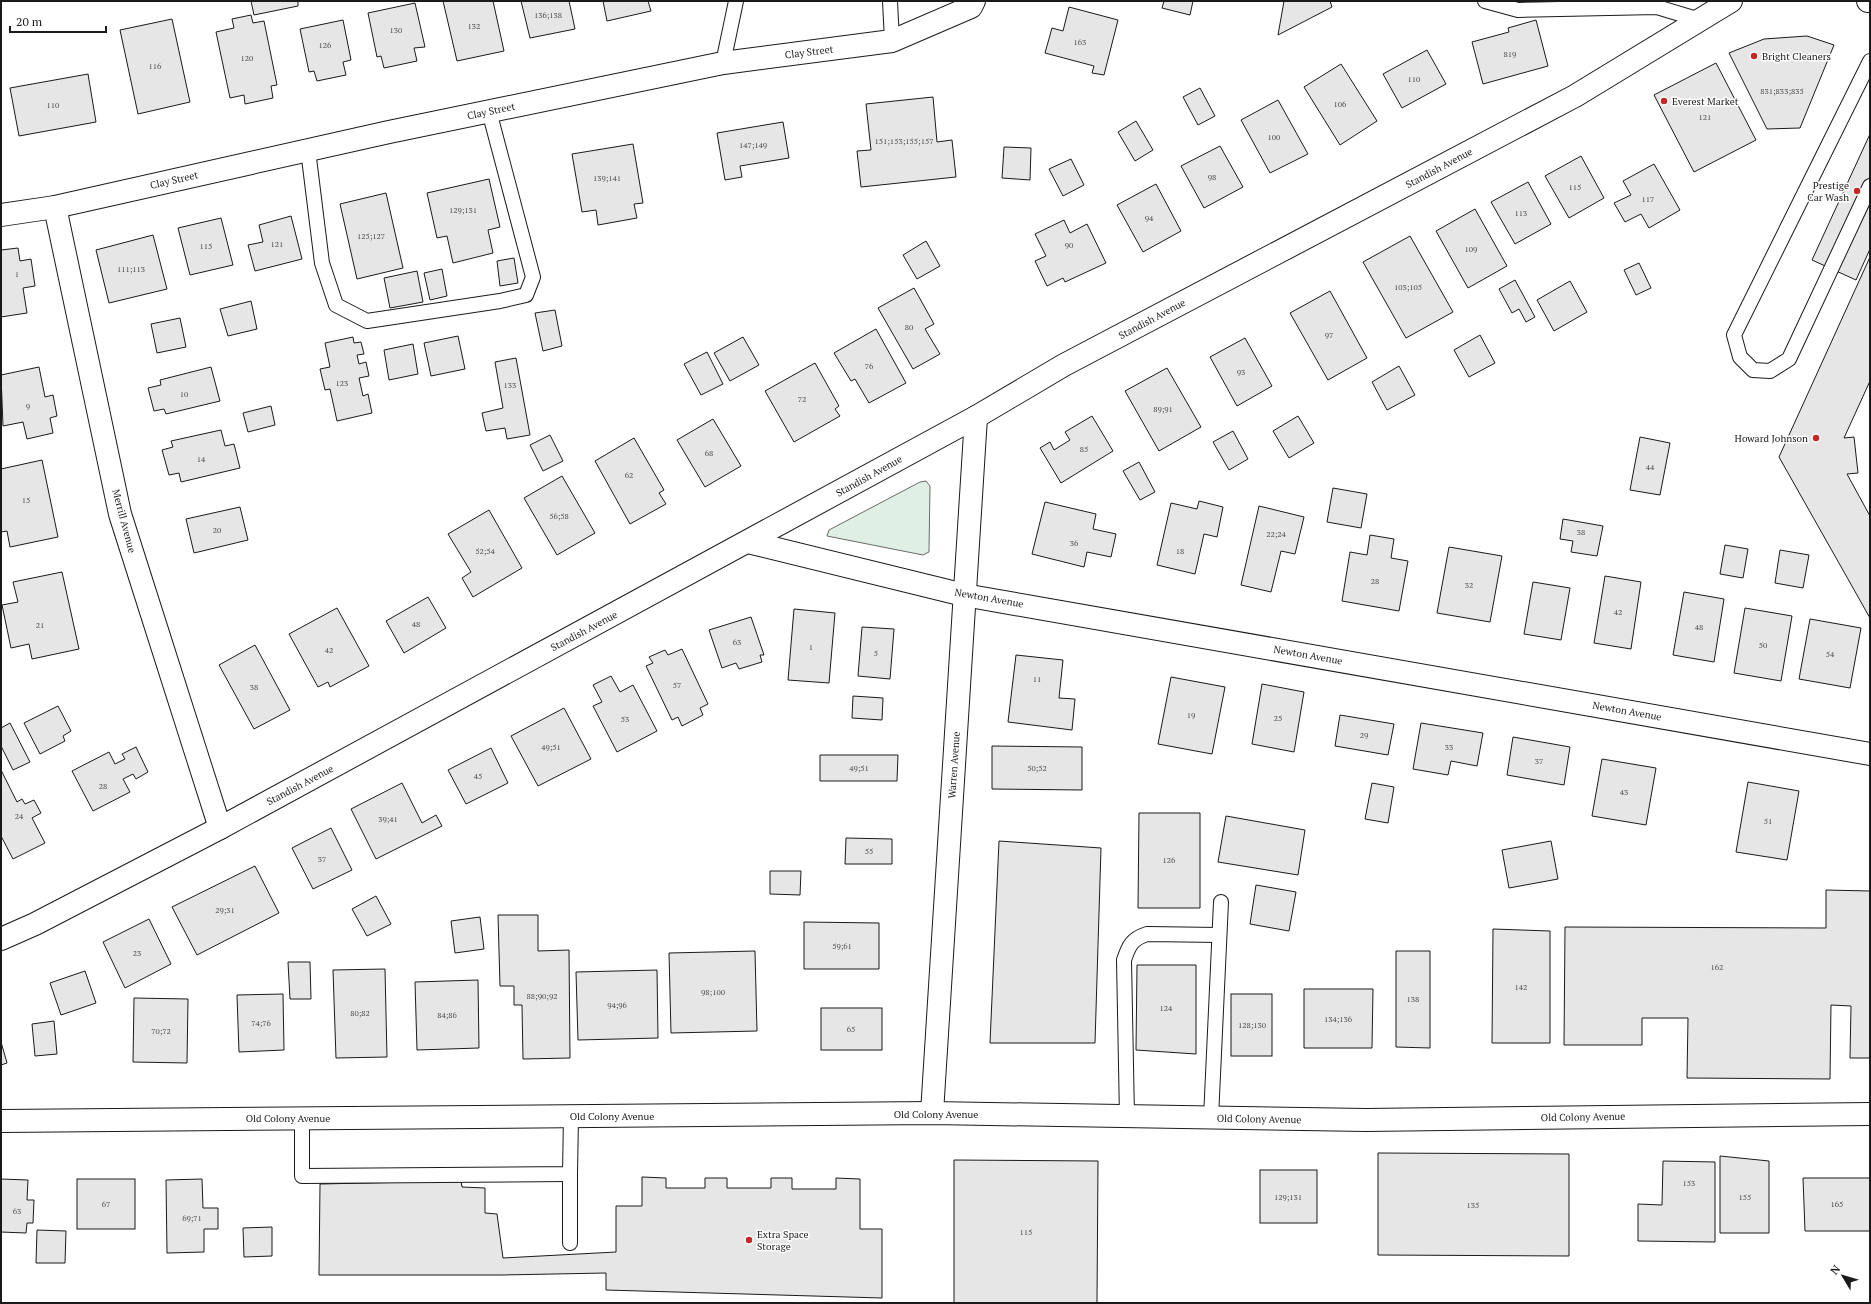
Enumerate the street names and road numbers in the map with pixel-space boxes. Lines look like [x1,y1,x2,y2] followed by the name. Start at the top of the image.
[784,43,834,61] street label: Clay Street
[466,100,516,122] street label: Clay Street
[1403,145,1475,191] street label: Standish Avenue
[149,168,199,192] street label: Clay Street
[1116,296,1188,342] street label: Standish Avenue
[834,452,904,500] street label: Standish Avenue
[109,488,139,554] street label: Merrill Avenue
[954,586,1024,610] street label: Newton Avenue
[548,608,620,654] street label: Standish Avenue
[1273,643,1343,667] street label: Newton Avenue
[1592,699,1662,723] street label: Newton Avenue
[945,731,963,799] street label: Warren Avenue
[264,762,336,808] street label: Standish Avenue
[894,1108,978,1121] street label: Old Colony Avenue
[570,1110,654,1123] street label: Old Colony Avenue
[1541,1110,1625,1124] street label: Old Colony Avenue
[246,1112,330,1125] street label: Old Colony Avenue
[1217,1112,1301,1126] street label: Old Colony Avenue

